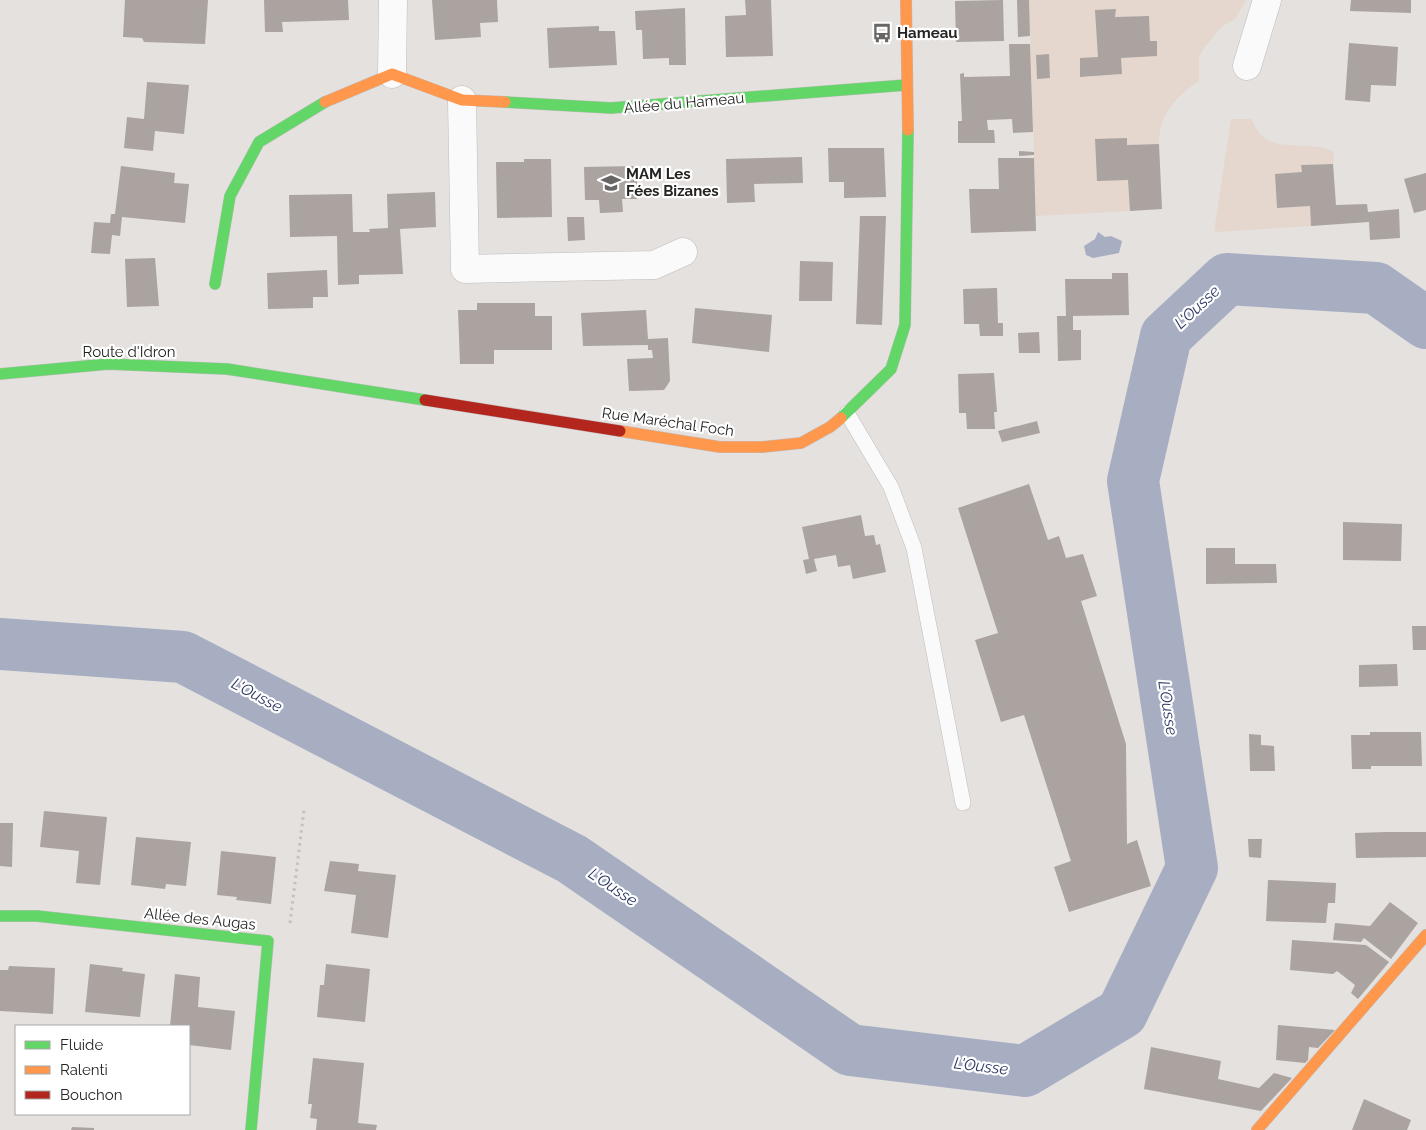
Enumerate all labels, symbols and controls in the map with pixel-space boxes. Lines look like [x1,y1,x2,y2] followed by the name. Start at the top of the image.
[871,22,893,44] bus stop icon: Hameau
[897,24,958,42] place label: Hameau
[623,89,745,117] street label: Allée du Hameau
[626,165,719,200] place label: MAM Les Fées Bizanes
[600,172,622,194] school or university icon: MAM Les Fées Bizanes
[1171,281,1224,333] water label: L'Ousse
[83,343,175,361] street label: Route d'Idron
[601,404,735,440] street label: Rue Maréchal Foch
[228,674,286,716] water label: L'Ousse
[1154,680,1182,737] water label: L'Ousse
[585,864,641,910] water label: L'Ousse
[143,904,257,934] street label: Allée des Augas
[15,1025,190,1115] legend
[60,1036,103,1054] text: Fluide
[953,1053,1010,1079] water label: L'Ousse
[60,1061,108,1079] text: Ralenti
[60,1086,122,1104] text: Bouchon

